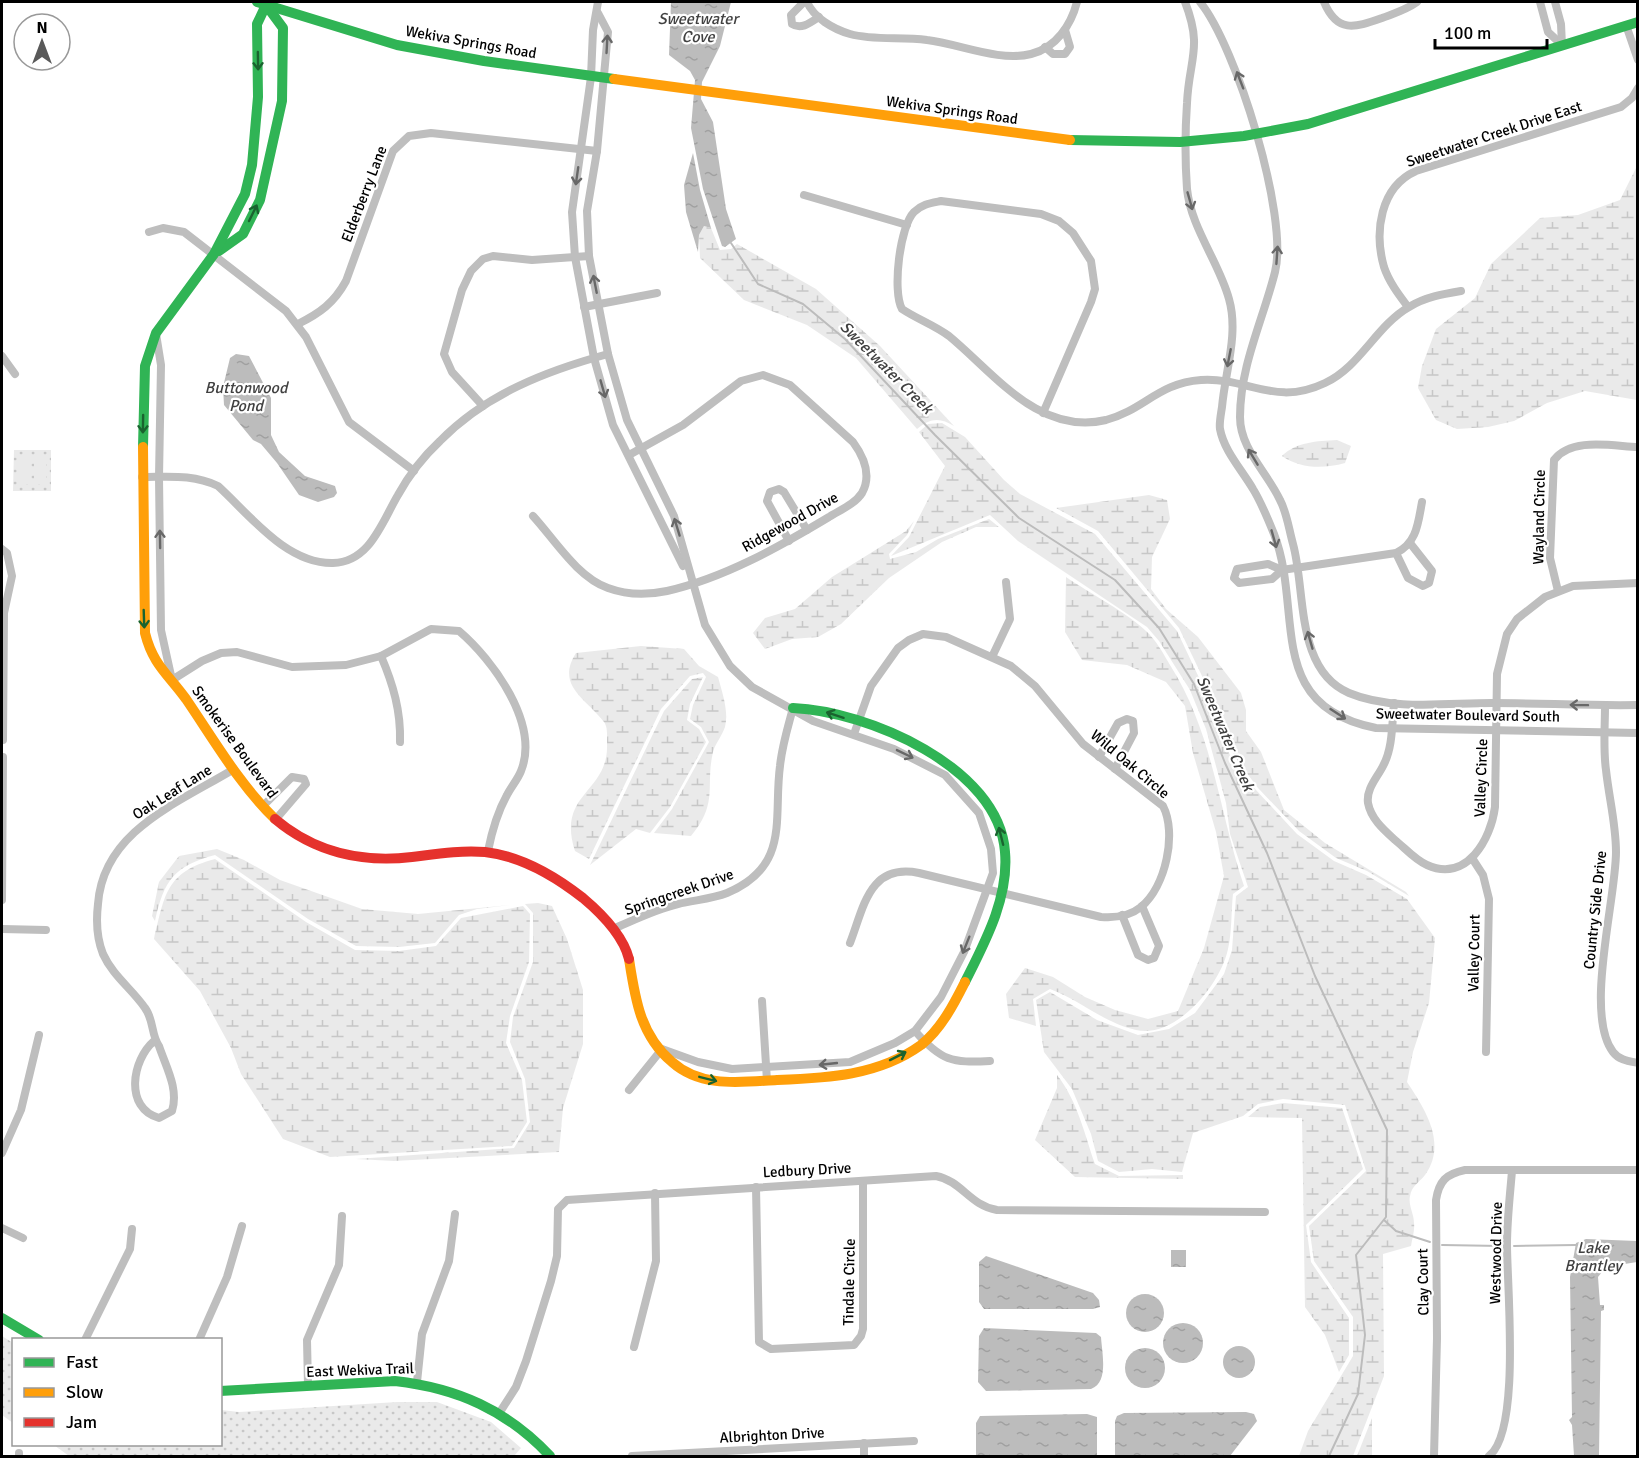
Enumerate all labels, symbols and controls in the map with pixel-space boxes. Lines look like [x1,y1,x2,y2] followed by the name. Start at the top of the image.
[658,9,740,47] water label: Sweetwater Cove
[12,12,72,72] north arrow
[1435,12,1548,50] scale bar
[36,18,48,38] text: N
[404,22,538,62] street label: Wekiva Springs Road
[1444,22,1491,44] text: 100 m
[602,35,613,55] one-way arrow
[252,51,263,71] one-way arrow
[1233,71,1244,90] one-way arrow
[885,92,1019,128] street label: Wekiva Springs Road
[1404,97,1584,171] street label: Sweetwater Creek Drive East
[337,143,391,245] street label: Elderberry Lane
[571,166,582,186] one-way arrow
[1185,191,1196,210] one-way arrow
[248,205,260,223] one-way arrow
[1272,246,1283,265] one-way arrow
[589,275,600,294] one-way arrow
[836,317,938,420] water label: Sweetwater Creek
[1223,348,1234,367] one-way arrow
[205,378,290,416] water label: Buttonwood Pond
[598,379,609,398] one-way arrow
[137,414,149,434] one-way arrow
[1247,449,1259,466] one-way arrow
[1529,469,1549,565] street label: Wayland Circle
[739,488,841,556] street label: Ridgewood Drive
[671,518,682,537] one-way arrow
[154,529,166,549] one-way arrow
[1269,529,1280,548] one-way arrow
[139,609,150,629] one-way arrow
[1304,631,1315,650] one-way arrow
[1192,673,1259,796] water label: Sweetwater Creek
[188,682,282,802] street label: Smokerise Boulevard
[1570,699,1590,711] one-way arrow
[1376,704,1560,726] street label: Sweetwater Boulevard South
[826,708,845,719] one-way arrow
[1330,708,1347,721] one-way arrow
[1087,726,1173,802] street label: Wild Oak Circle
[1471,738,1491,818] street label: Valley Circle
[895,749,913,760] one-way arrow
[129,761,215,823] street label: Oak Leaf Lane
[994,827,1006,846] one-way arrow
[1580,850,1610,970] street label: Country Side Drive
[622,865,736,919] street label: Springcreek Drive
[1464,914,1484,992] street label: Valley Court
[960,935,971,954] one-way arrow
[889,1050,907,1062] one-way arrow
[819,1059,839,1070] one-way arrow
[698,1074,717,1086] one-way arrow
[762,1159,852,1181] street label: Ledbury Drive
[1486,1202,1506,1304] street label: Westwood Drive
[839,1238,859,1326] street label: Tindale Circle
[1564,1238,1624,1276] water label: Lake Brantley
[1413,1248,1433,1316] street label: Clay Court
[12,1338,222,1446] legend
[66,1351,98,1373] text: Fast
[306,1359,414,1381] street label: East Wekiva Trail
[66,1381,103,1403] text: Slow
[66,1411,97,1433] text: Jam
[719,1423,825,1447] street label: Albrighton Drive

